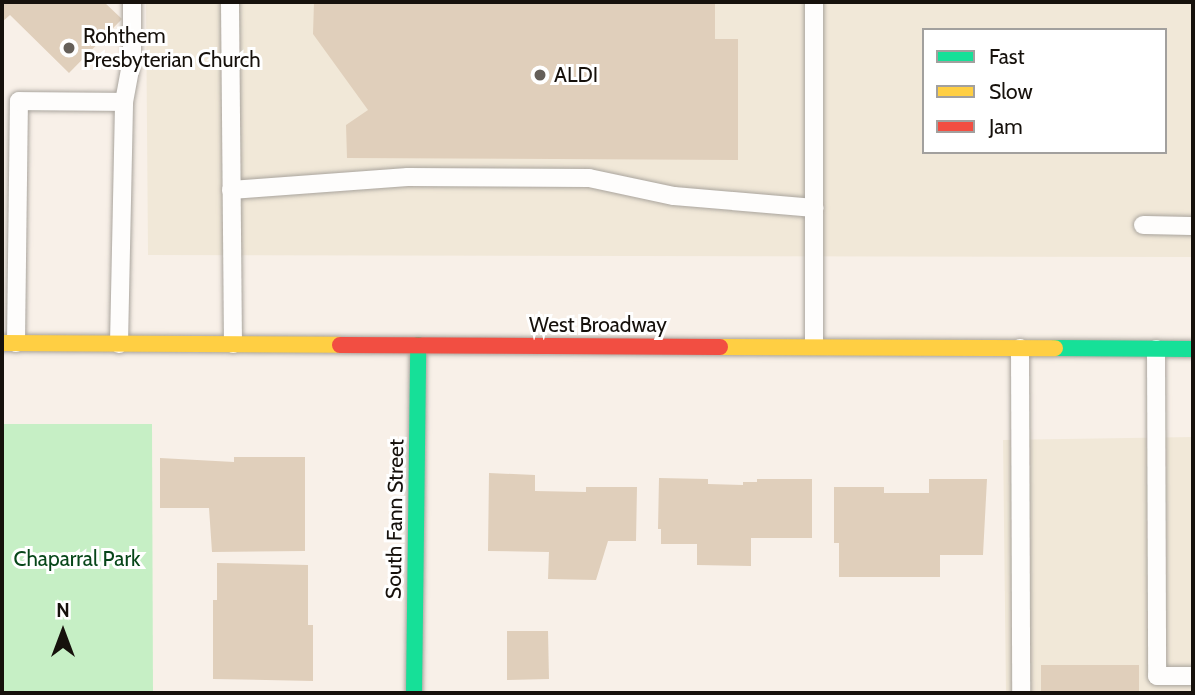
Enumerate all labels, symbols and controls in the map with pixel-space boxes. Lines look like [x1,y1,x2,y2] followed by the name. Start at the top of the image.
[83,23,261,73] place label: Rohthem Presbyterian Church
[922,28,1167,154] legend
[61,40,77,56] marker: Rohthem Presbyterian Church
[989,44,1025,69] text: Fast
[554,62,598,88] place label: ALDI
[532,67,548,83] marker: ALDI
[989,79,1033,104] text: Slow
[989,114,1023,139] text: Jam
[529,312,667,338] street label: West Broadway
[381,439,409,599] street label: South Fann Street
[14,546,140,572] park label: Chaparral Park
[28,597,98,667] north arrow
[56,599,70,622] text: N

